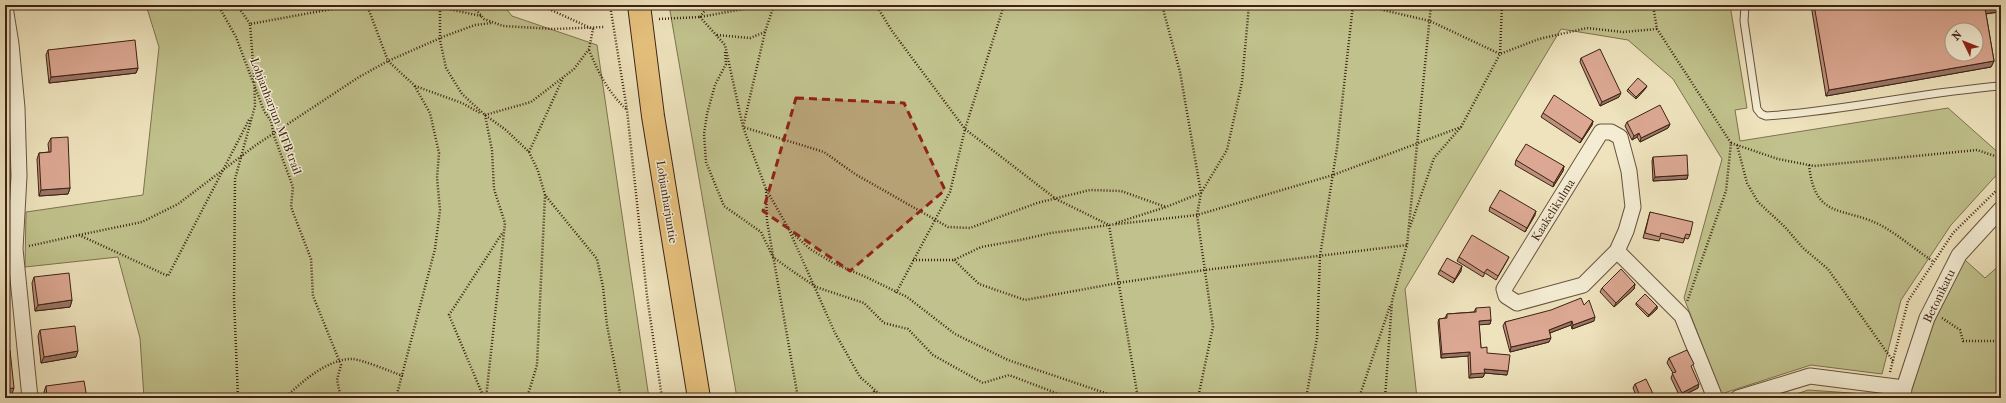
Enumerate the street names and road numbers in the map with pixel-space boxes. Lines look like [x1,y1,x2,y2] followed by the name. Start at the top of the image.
[247,56,305,177] street label: Lohjanharjun MTB trail
[654,160,680,244] street label: Lohjanharjuntie
[1528,176,1578,244] street label: Kaakelikulma
[1920,267,1958,325] street label: Betonikatu

